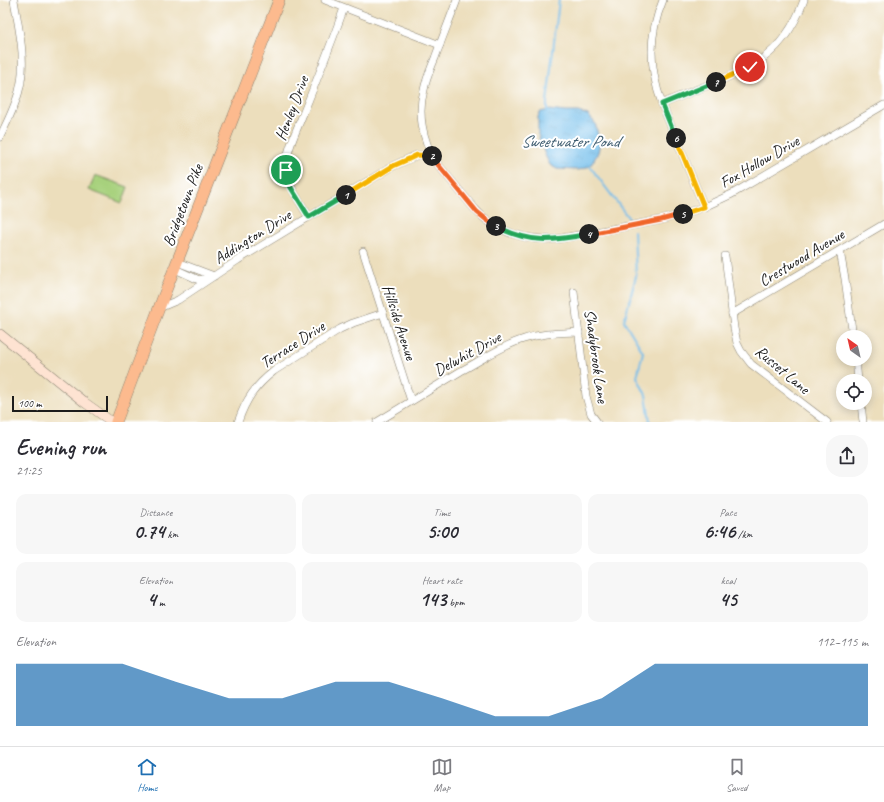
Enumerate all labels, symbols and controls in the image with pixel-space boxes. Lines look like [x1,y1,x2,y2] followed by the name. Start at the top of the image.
[733,50,767,84] pin
[739,56,761,78] icon: check
[271,72,314,143] street label: Henley Drive
[706,72,726,92] pin: 7
[714,75,718,89] text: 7
[666,128,686,148] pin: 6
[716,130,804,193] street label: Fox Hollow Drive
[521,131,624,152] water label: Sweetwater Pond
[673,131,679,145] text: 6
[422,146,442,166] pin: 2
[430,149,434,163] text: 2
[269,153,303,187] pin
[275,159,297,181] icon: arrive
[158,160,208,249] street label: Bridgetown Pike
[336,185,356,205] pin: 1
[344,188,348,202] text: 1
[210,204,296,268] street label: Addington Drive
[673,204,693,224] pin: 5
[681,207,685,221] text: 5
[486,216,506,236] pin: 3
[494,219,498,233] text: 3
[579,224,599,244] pin: 4
[755,224,849,291] street label: Crestwood Avenue
[587,227,591,241] text: 4
[377,282,421,364] street label: Hillside Avenue
[580,308,613,406] street label: Shadybrook Lane
[257,316,330,373] street label: Terrace Drive
[430,326,506,380] street label: Delwhit Drive
[836,330,872,366] north arrow
[836,330,872,410] map controls
[751,341,815,400] street label: Russet Lane
[836,374,872,410] button: locate
[12,394,108,413] scale bar
[18,396,42,410] text: 100 m
[16,434,106,462] text: Evening run
[826,435,868,477] button: share
[16,463,42,479] text: 21:25
[140,505,172,519] text: Distance
[434,505,450,519] text: Time
[720,505,736,519] text: Pace
[134,519,165,544] text: 0.74
[427,519,457,544] text: 5:00
[704,519,735,544] text: 6:46
[165,527,178,541] text: km
[735,527,752,541] text: /km
[139,573,173,587] text: Elevation
[422,573,462,587] text: Heart rate
[721,573,735,587] text: kcal
[147,587,156,612] text: 4
[420,587,447,612] text: 143
[719,587,737,612] text: 45
[156,595,165,609] text: m
[447,595,464,609] text: bpm
[16,634,56,650] text: Elevation
[817,634,868,650] text: 112–115 m
[136,756,158,794] tab: Home
[431,756,453,794] tab: Map
[726,756,748,794] tab: Saved

